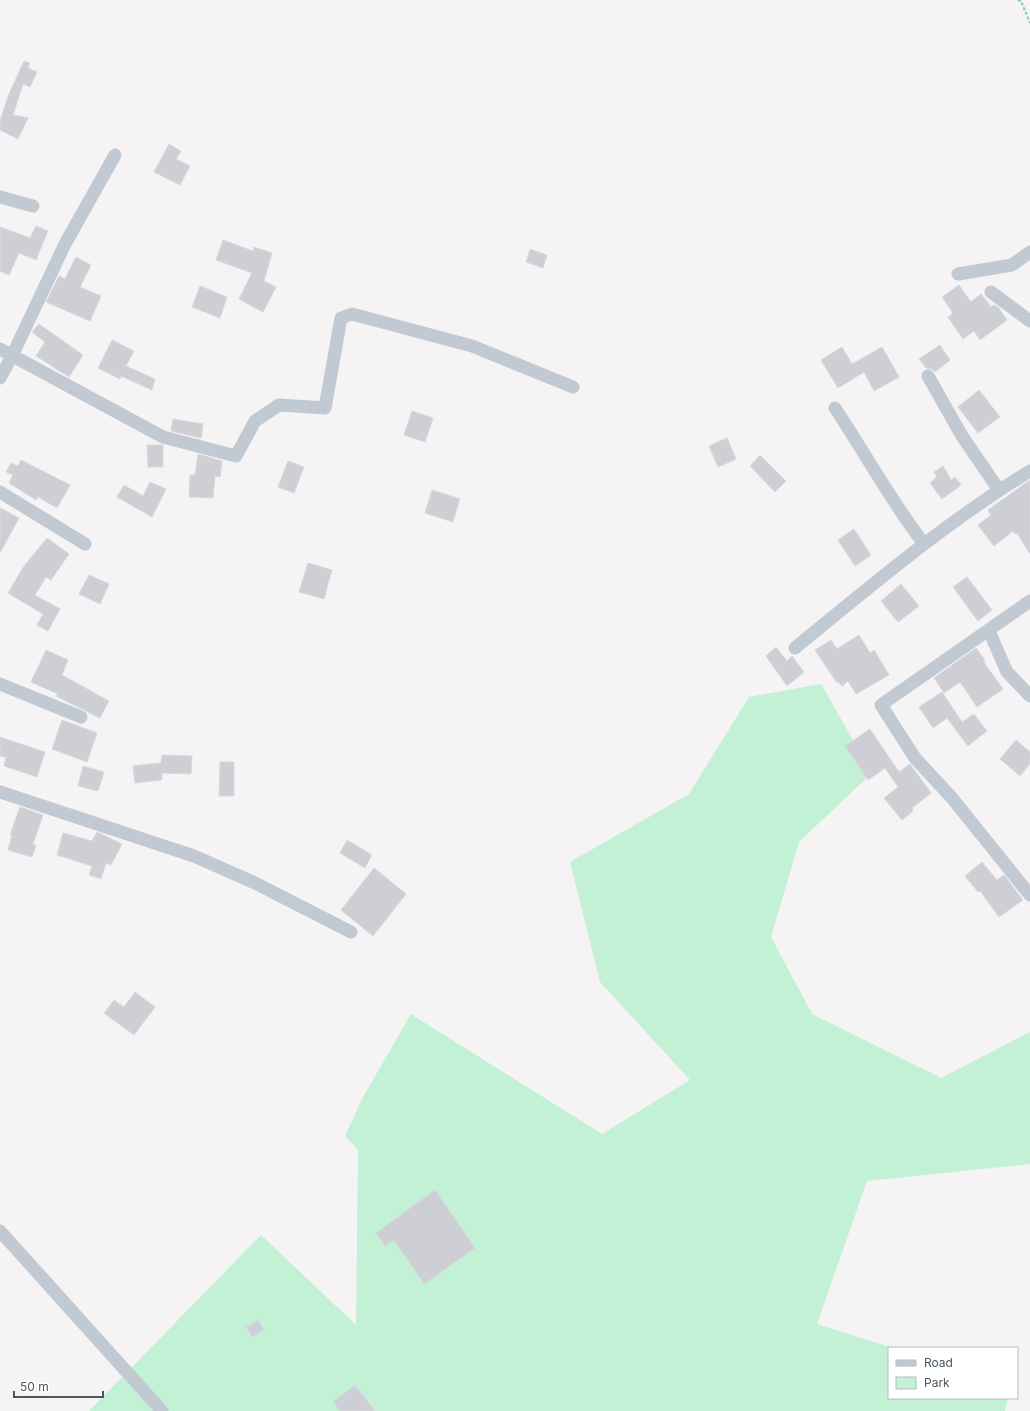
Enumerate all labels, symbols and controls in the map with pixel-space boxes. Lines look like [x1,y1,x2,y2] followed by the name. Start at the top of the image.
[888,1347,1018,1399] legend
[924,1355,953,1370] text: Road
[14,1373,103,1399] scale bar
[924,1375,950,1390] text: Park
[20,1379,49,1394] text: 50 m

